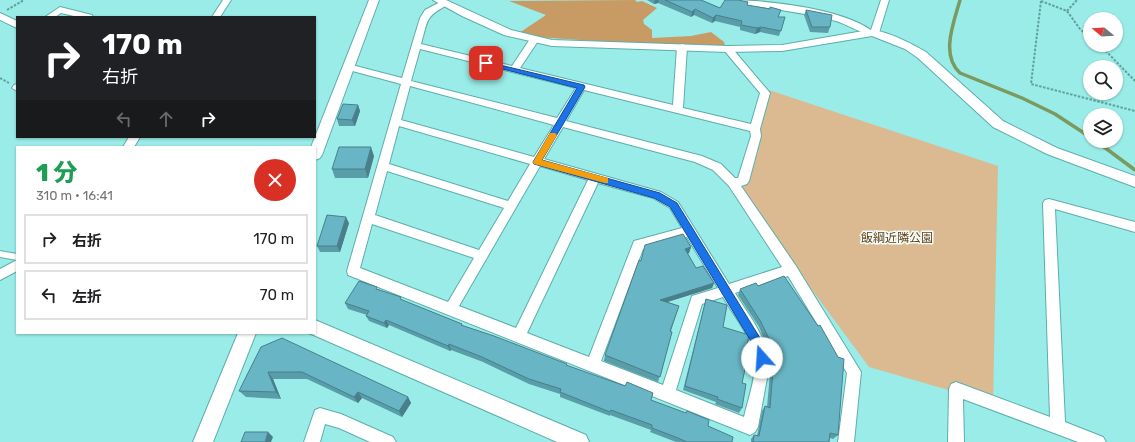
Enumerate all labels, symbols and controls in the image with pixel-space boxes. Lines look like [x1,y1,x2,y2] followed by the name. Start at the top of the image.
[1083,12,1123,52] north arrow
[1083,12,1123,148] map controls
[102,28,183,61] text: 170 m
[36,32,88,84] icon: right
[469,46,503,80] pin
[475,52,497,74] icon: arrive
[1083,60,1123,100] button: search
[102,66,138,88] text: 右折
[113,108,135,130] icon: left
[155,108,177,130] icon: ahead
[197,108,219,130] icon: right
[1083,108,1123,148] button: layers
[36,159,77,187] text: 1 分
[254,159,296,201] button: close
[36,188,113,203] text: 310 m · 16:41
[38,228,60,250] icon: right
[253,230,294,248] text: 170 m
[861,231,933,245] park label: 飯綱近隣公園
[72,232,102,250] text: 右折
[38,284,60,306] icon: left
[260,286,294,304] text: 70 m
[72,288,102,306] text: 左折
[741,337,783,379] position arrow

